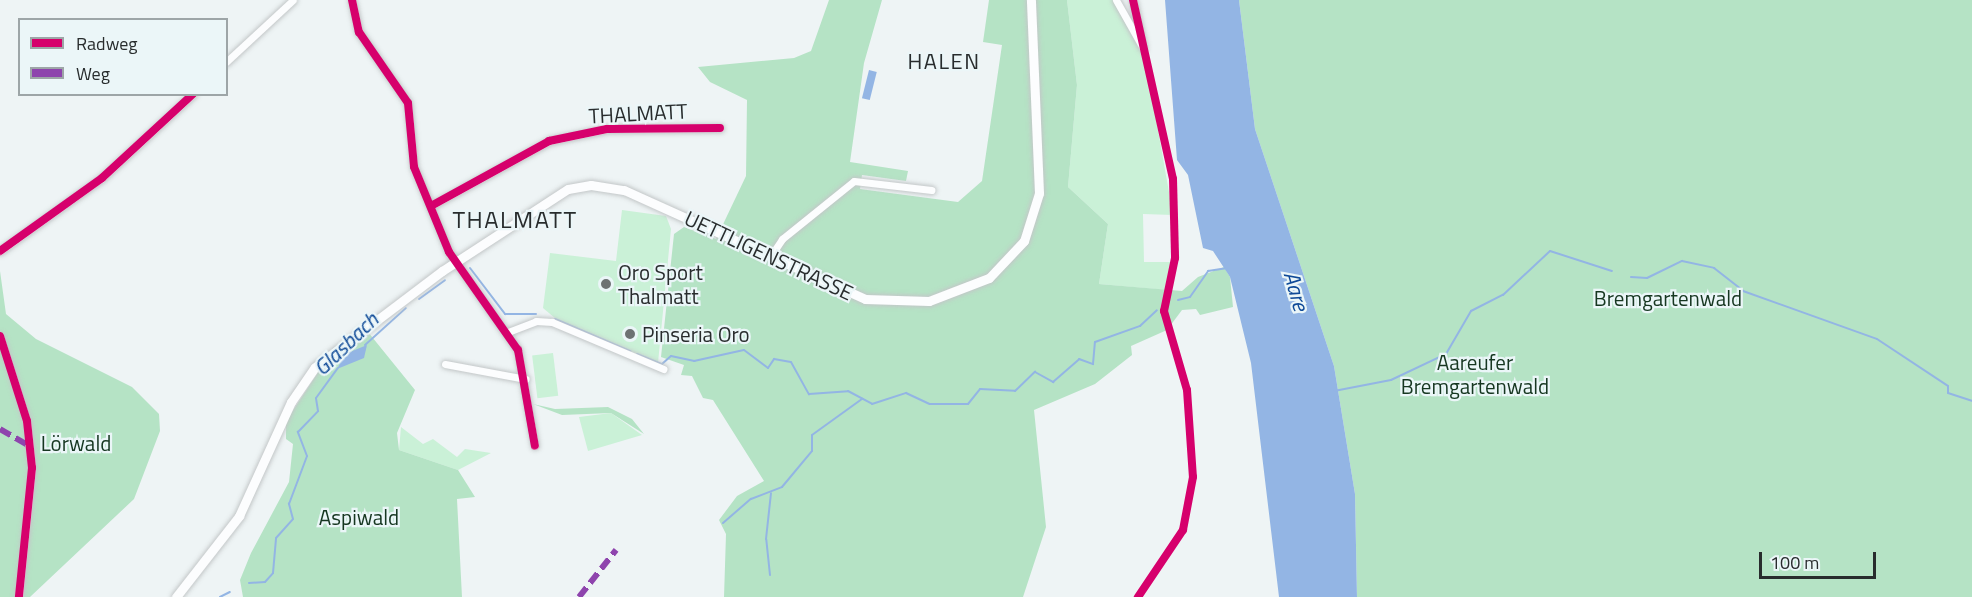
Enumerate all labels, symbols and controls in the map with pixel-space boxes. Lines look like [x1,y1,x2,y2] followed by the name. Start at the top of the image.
[18,18,228,96] legend
[76,30,138,57] text: Radweg
[907,49,981,75] district label: HALEN
[76,60,110,87] text: Weg
[588,98,688,128] street label: THALMATT
[681,205,857,305] street label: UETTLIGENSTRASSE
[452,206,578,234] district label: THALMATT
[618,259,703,309] place label: Oro Sport Thalmatt
[1278,268,1314,314] water label: Aare
[599,277,613,291] marker: Oro Sport Thalmatt
[1594,285,1742,311] park label: Bremgartenwald
[308,307,384,381] water label: Glasbach
[642,321,750,347] place label: Pinseria Oro
[623,327,637,341] marker: Pinseria Oro
[1401,349,1549,399] park label: Aareufer Bremgartenwald
[41,430,111,456] park label: Lörwald
[319,504,399,530] park label: Aspiwald
[1762,540,1879,578] scale bar
[1770,549,1819,576] text: 100 m

